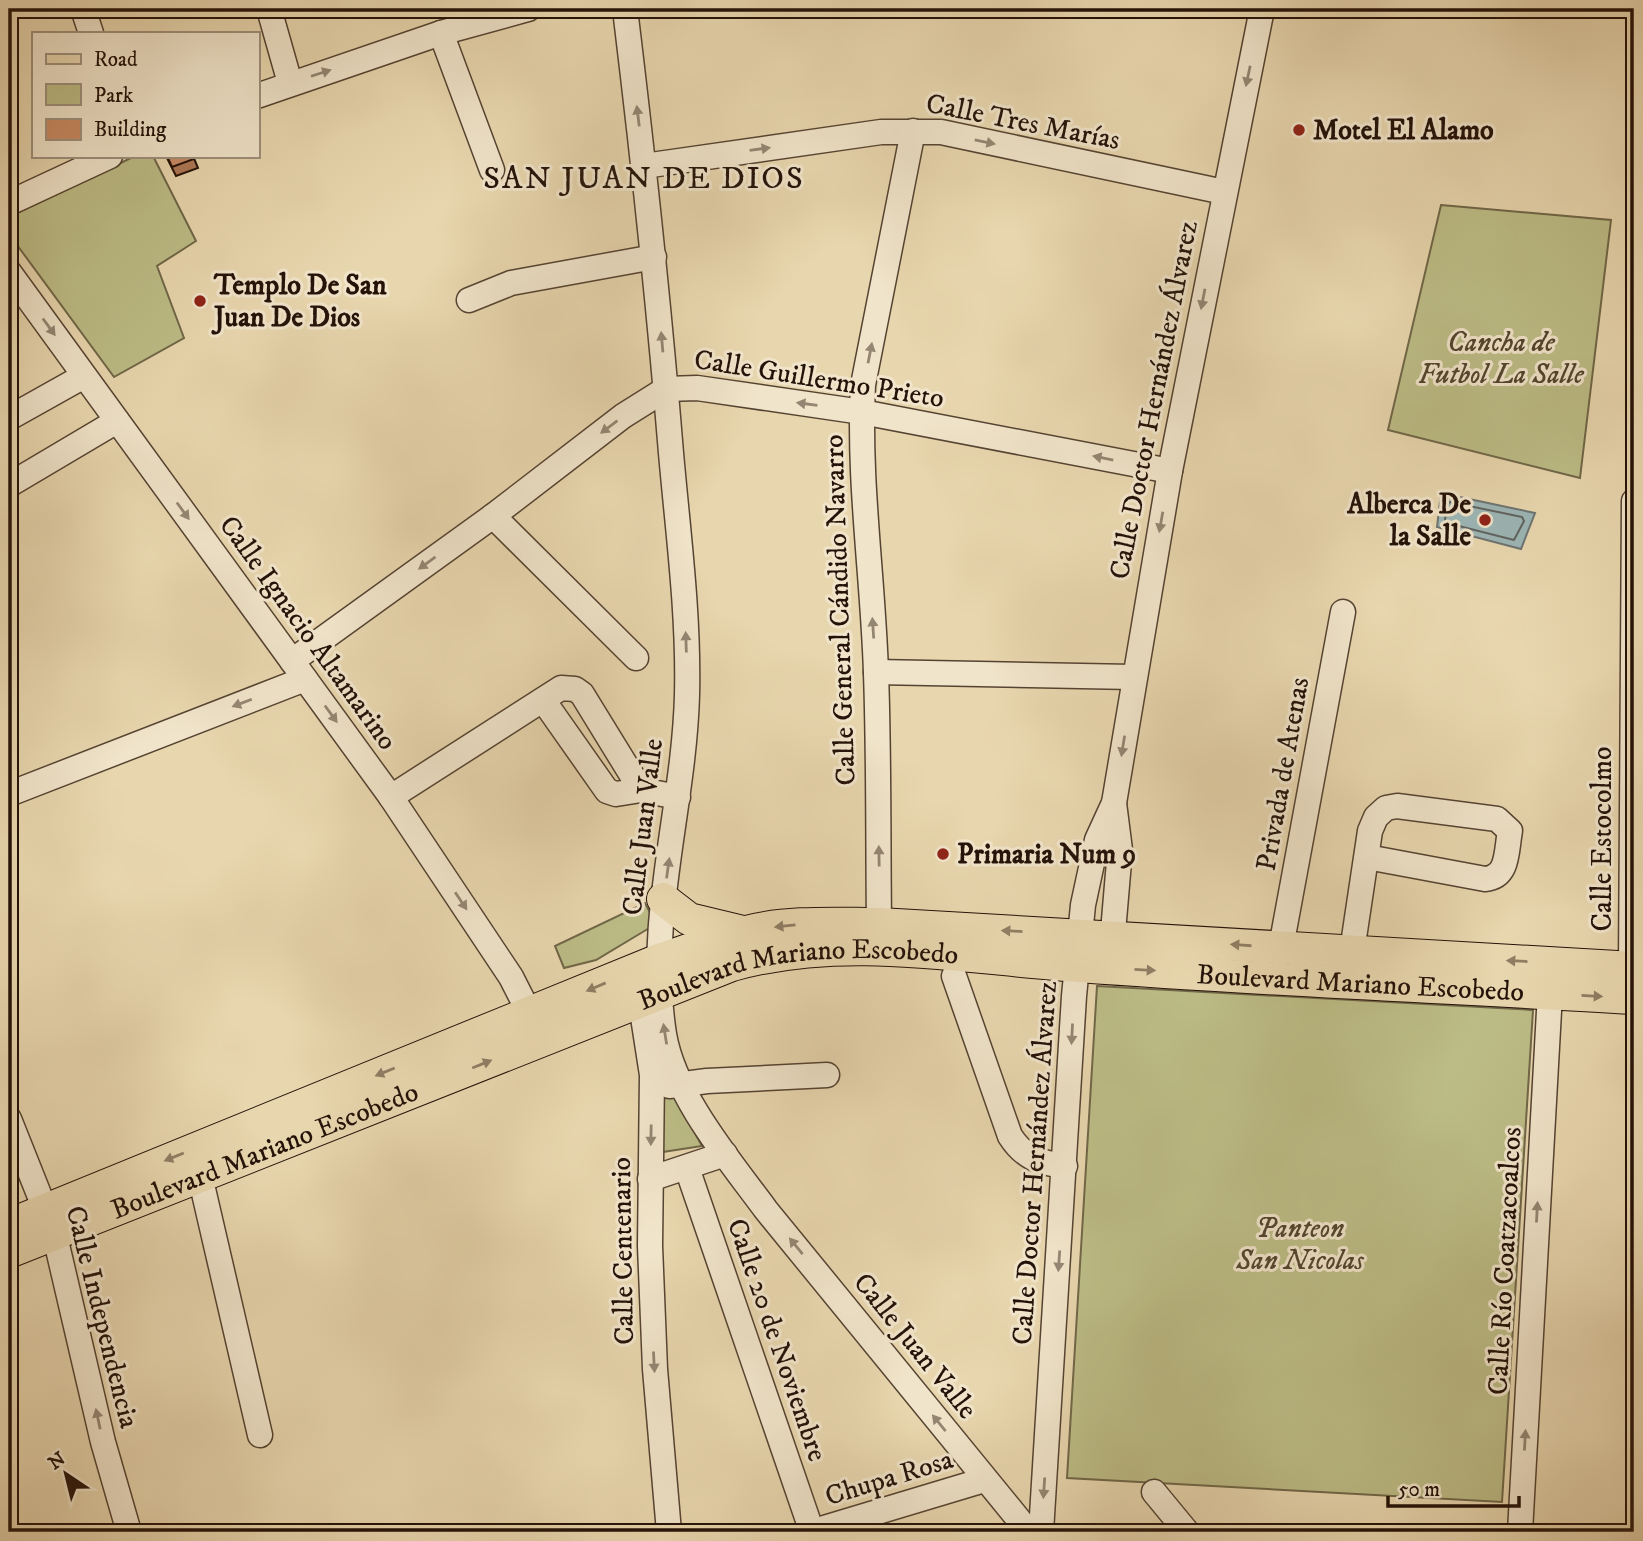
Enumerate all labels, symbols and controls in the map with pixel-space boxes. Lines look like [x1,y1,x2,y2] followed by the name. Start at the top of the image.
[32,32,259,158] legend
[94,47,138,73] text: Road
[1242,65,1253,87] one-way arrow
[311,67,332,78] one-way arrow
[94,83,134,109] text: Park
[923,86,1123,158] street label: Calle Tres Marías
[633,105,644,127] one-way arrow
[1313,113,1494,148] place label: Motel El Alamo
[94,117,167,143] text: Building
[1291,122,1307,138] marker: Motel El Alamo
[974,136,996,147] one-way arrow
[749,143,771,154] one-way arrow
[483,159,805,199] district label: SAN JUAN DE DIOS
[1101,218,1206,582] street label: Calle Doctor Hernández Álvarez
[211,268,387,335] place label: Templo De San Juan De Dios
[1197,288,1208,310] one-way arrow
[192,293,208,309] marker: Templo De San Juan De Dios
[42,318,56,336] one-way arrow
[1418,325,1585,392] park label: Cancha de Futbol La Salle
[656,331,667,353] one-way arrow
[692,342,946,416] street label: Calle Guillermo Prieto
[864,342,875,364] one-way arrow
[795,398,817,409] one-way arrow
[600,419,618,433] one-way arrow
[816,434,864,786] street label: Calle General Cándido Navarro
[1092,452,1114,463] one-way arrow
[1346,487,1471,554] place label: Alberca De la Salle
[175,502,189,520] one-way arrow
[211,509,405,757] street label: Calle Ignacio Altamarino
[1155,511,1166,533] one-way arrow
[1477,512,1493,528] marker: Alberca De la Salle
[418,556,436,570] one-way arrow
[868,617,879,639] one-way arrow
[680,631,691,653] one-way arrow
[1249,675,1317,873] street label: Privada de Atenas
[231,698,252,709] one-way arrow
[324,705,338,724] one-way arrow
[1117,735,1128,757] one-way arrow
[615,737,671,917] street label: Calle Juan Valle
[1585,746,1620,932] street label: Calle Estocolmo
[957,837,1136,872] place label: Primaria Num 9
[873,844,884,866] one-way arrow
[935,846,951,862] marker: Primaria Num 9
[663,857,674,879] one-way arrow
[454,892,467,911] one-way arrow
[774,920,796,931] one-way arrow
[1001,925,1023,936] one-way arrow
[633,932,960,1018] street label: Boulevard Mariano Escobedo
[1230,939,1252,950] one-way arrow
[1506,955,1528,966] one-way arrow
[1196,957,1525,1009] street label: Boulevard Mariano Escobedo
[1134,965,1156,976] one-way arrow
[1004,980,1065,1346] street label: Calle Doctor Hernández Álvarez
[586,981,606,993] one-way arrow
[1581,991,1603,1002] one-way arrow
[659,1023,670,1045] one-way arrow
[1066,1024,1077,1046] one-way arrow
[472,1059,493,1070] one-way arrow
[374,1067,395,1078] one-way arrow
[106,1074,423,1227] street label: Boulevard Mariano Escobedo
[645,1124,656,1146] one-way arrow
[1481,1126,1529,1396] street label: Calle Río Coatzacoalcos
[163,1152,184,1163] one-way arrow
[604,1157,642,1345] street label: Calle Centenario
[1532,1201,1543,1223] one-way arrow
[57,1202,147,1432] street label: Calle Independencia
[1235,1211,1364,1278] park label: Panteon San Nicolas
[719,1214,835,1466] street label: Calle 20 de Noviembre
[789,1238,804,1255] one-way arrow
[1053,1251,1064,1273] one-way arrow
[845,1266,985,1426] street label: Calle Juan Valle
[649,1352,660,1374] one-way arrow
[92,1408,103,1430] one-way arrow
[931,1415,946,1433] one-way arrow
[1519,1428,1530,1450] one-way arrow
[32,1440,102,1510] north arrow
[821,1442,957,1514] street label: Chupa Rosa
[44,1447,70,1475] text: N
[1388,1464,1519,1508] scale bar
[1398,1477,1440,1503] text: 50 m
[1038,1478,1049,1500] one-way arrow

